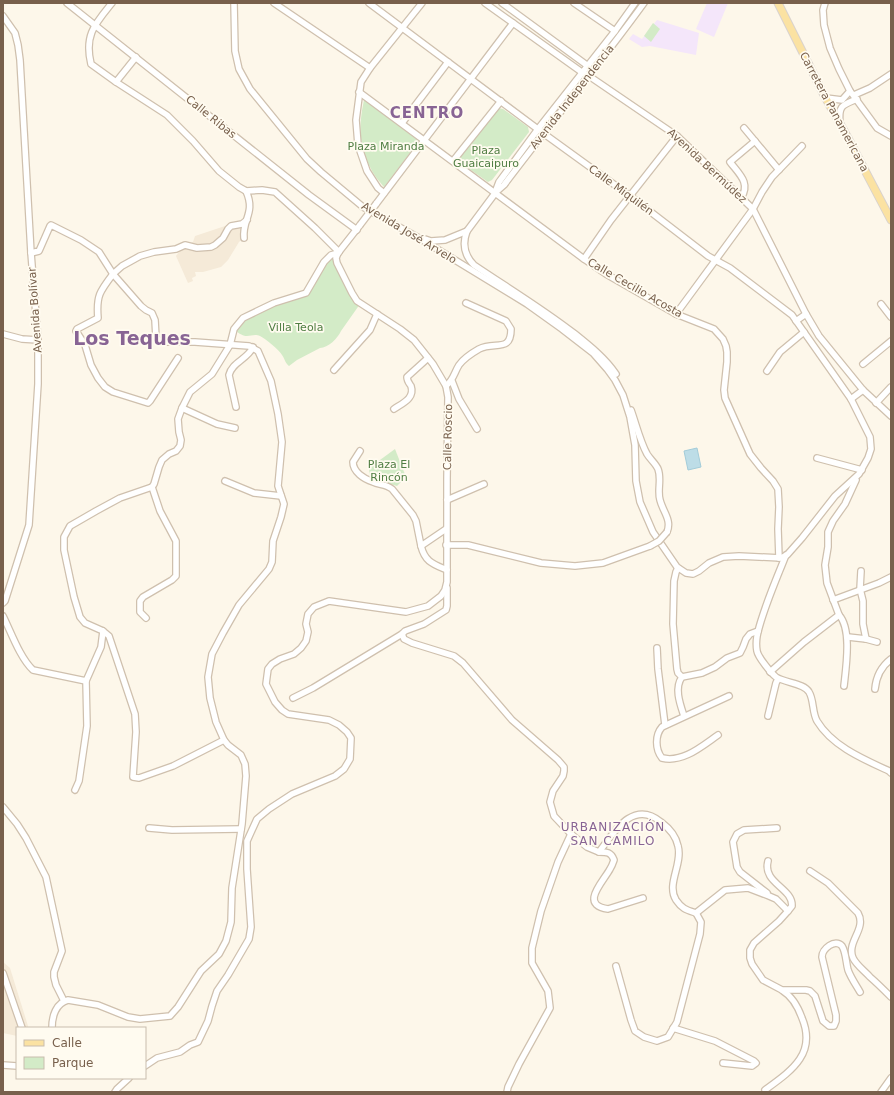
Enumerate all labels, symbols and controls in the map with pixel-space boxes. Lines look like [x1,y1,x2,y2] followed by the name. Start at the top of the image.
[527,42,617,152] street label: Avenida Independencia
[797,50,871,174] street label: Carretera Panamericana
[183,93,239,141] street label: Calle Ribas
[390,104,464,122] district label: CENTRO
[665,126,749,206] street label: Avenida Bermúdez
[348,140,424,153] park label: Plaza Miranda
[453,144,519,170] park label: Plaza Guaicaipuro
[586,162,656,218] street label: Calle Miquilén
[359,199,459,267] street label: Avenida José Arvelo
[585,255,685,321] street label: Calle Cecilio Acosta
[25,266,44,353] street label: Avenida Bolívar
[269,321,323,334] park label: Villa Teola
[73,327,191,349] district label: Los Teques
[441,404,455,470] street label: Calle Roscio
[368,458,410,484] park label: Plaza El Rincón
[561,819,665,848] district label: URBANIZACIÓN SAN CAMILO
[16,1027,146,1079] legend
[52,1036,82,1050] text: Calle
[52,1056,93,1070] text: Parque

